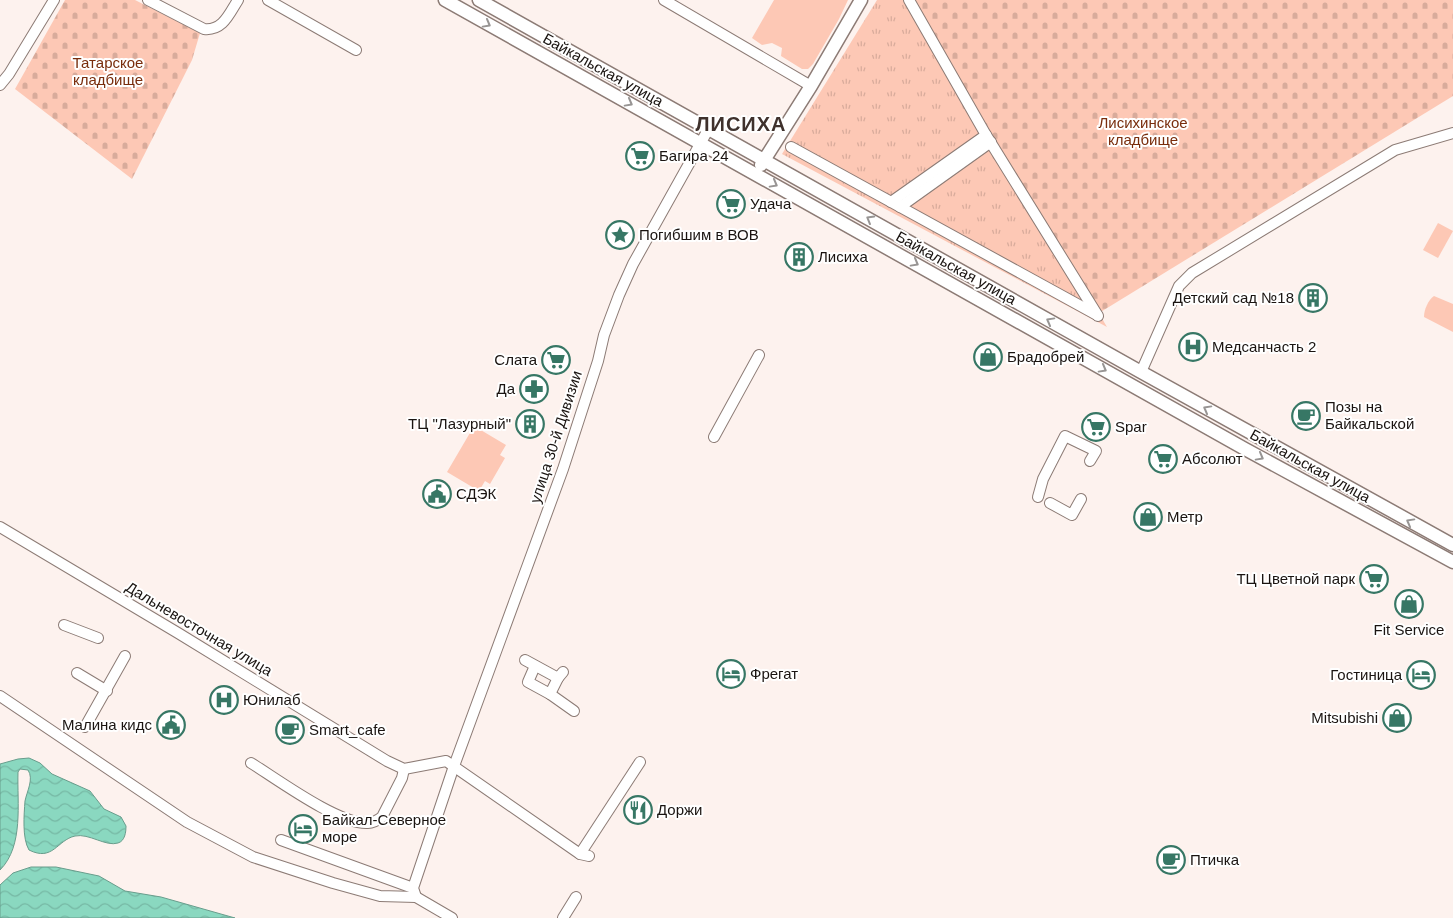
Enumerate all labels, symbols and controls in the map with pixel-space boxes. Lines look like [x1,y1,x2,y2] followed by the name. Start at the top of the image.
[482,18,491,28] one-way arrow
[540,29,667,110] street label: Байкальская улица
[73,54,143,88] park label: Татарское кладбище
[624,97,633,107] one-way arrow
[695,113,787,135] district label: ЛИСИХА
[1098,114,1188,148] park label: Лисихинское кладбище
[625,141,655,171] supermarket icon: Багира 24
[659,147,729,164] place label: Багира 24
[768,177,777,187] one-way arrow
[716,189,746,219] supermarket icon: Удача
[750,195,792,212] place label: Удача
[866,215,875,225] one-way arrow
[605,220,635,250] place icon: Погибшим в ВОВ
[639,226,759,243] place label: Погибшим в ВОВ
[893,227,1020,308] street label: Байкальская улица
[784,242,814,272] building icon: Лисиха
[818,248,868,265] place label: Лисиха
[910,257,919,267] one-way arrow
[1298,283,1328,313] building icon: Детский сад №18
[1173,289,1294,306] place label: Детский сад №18
[1046,317,1055,327] one-way arrow
[1178,332,1208,362] hospital icon: Медсанчасть 2
[1212,338,1316,355] place label: Медсанчасть 2
[973,342,1003,372] shop icon: Брадобрей
[541,345,571,375] supermarket icon: Слата
[1007,348,1084,365] place label: Брадобрей
[494,351,538,368] place label: Слата
[1097,363,1106,373] one-way arrow
[526,369,585,505] street label: улица 30-й Дивизии
[519,374,549,404] pharmacy icon: Да
[496,380,516,397] place label: Да
[1325,398,1414,432] place label: Позы на Байкальской
[1291,401,1321,431] cafe icon: Позы на Байкальской
[1203,405,1212,415] one-way arrow
[515,409,545,439] building icon: ТЦ "Лазурный"
[1081,412,1111,442] supermarket icon: Spar
[408,415,511,432] place label: ТЦ "Лазурный"
[1115,418,1147,435] place label: Spar
[1247,425,1374,506] street label: Байкальская улица
[1148,444,1178,474] supermarket icon: Абсолют
[1182,450,1243,467] place label: Абсолют
[1254,451,1263,461] one-way arrow
[422,479,452,509] public building icon: СДЭК
[456,485,496,502] place label: СДЭК
[1133,502,1163,532] shop icon: Метр
[1167,508,1203,525] place label: Метр
[1407,518,1416,528] one-way arrow
[1359,564,1389,594] supermarket icon: ТЦ Цветной парк
[1236,570,1355,587] place label: ТЦ Цветной парк
[123,578,276,679] street label: Дальневосточная улица
[1394,589,1424,619] shop icon: Fit Service
[1374,621,1444,638] place label: Fit Service
[716,659,746,689] hotel icon: Фрегат
[1406,660,1436,690] hotel icon: Гостиница
[750,665,798,682] place label: Фрегат
[1330,666,1403,683] place label: Гостиница
[209,685,239,715] hospital icon: Юнилаб
[243,691,301,708] place label: Юнилаб
[1382,703,1412,733] shop icon: Mitsubishi
[1311,709,1378,726] place label: Mitsubishi
[156,710,186,740] public building icon: Малина кидс
[275,715,305,745] cafe icon: Smart_cafe
[62,716,152,733] place label: Малина кидс
[309,721,386,738] place label: Smart_cafe
[623,795,653,825] restaurant icon: Доржи
[657,801,702,818] place label: Доржи
[322,811,446,845] place label: Байкал-Северное море
[288,814,318,844] hotel icon: Байкал-Северное море
[1156,845,1186,875] cafe icon: Птичка
[1190,851,1240,868] place label: Птичка

